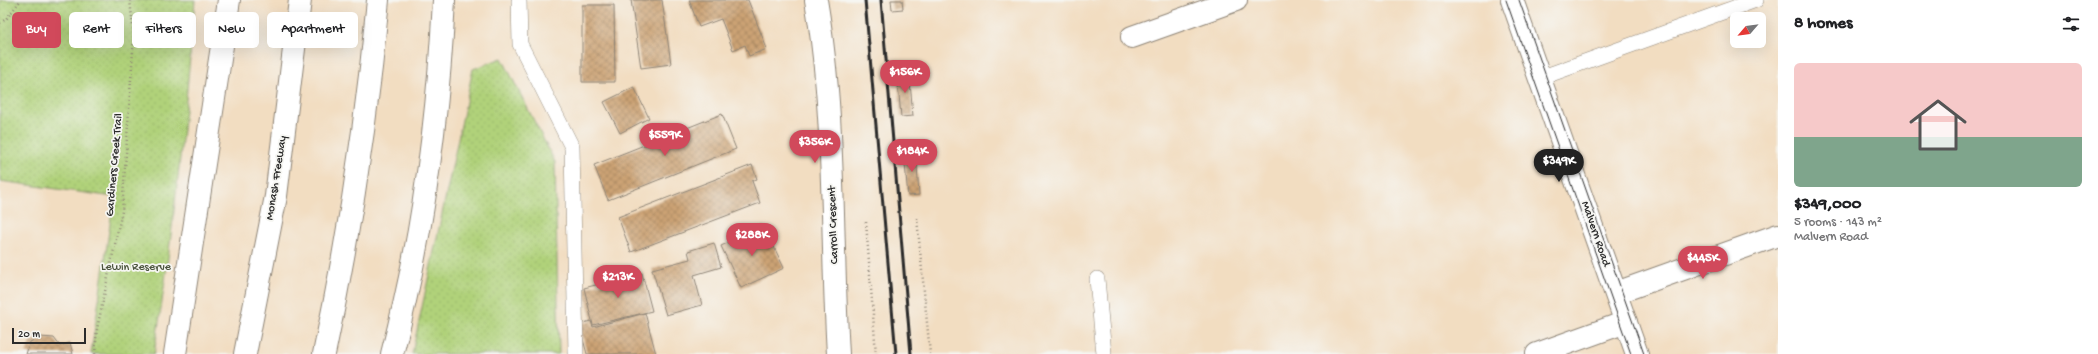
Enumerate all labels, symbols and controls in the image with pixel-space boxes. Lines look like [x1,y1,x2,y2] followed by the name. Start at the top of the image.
[12,12,61,48] chip: Buy
[69,12,124,48] chip: Rent
[132,12,196,48] chip: Filters
[204,12,259,48] chip: New
[267,12,358,48] chip: Apartment
[1730,12,1766,48] north arrow
[1730,12,1766,48] map controls
[2060,13,2082,35] icon: filters
[1794,14,1852,34] text: 8 homes
[877,60,933,94] pin: $156K
[889,65,921,80] text: $156K
[1902,89,1974,161] icon: home
[104,112,127,217] street label: Gardiners Creek Trail
[637,123,693,157] pin: $559K
[648,128,682,143] text: $559K
[787,130,843,164] pin: $356K
[263,135,291,221] street label: Monash Freeway
[798,135,832,150] text: $356K
[884,139,940,173] pin: $184K
[896,144,928,159] text: $184K
[1531,149,1587,183] pin: $349K
[1543,154,1575,169] text: $349K
[826,185,842,264] street label: Carroll Crescent
[1794,195,1861,215] text: $349,000
[1577,200,1613,269] street label: Malvern Road
[1794,215,1882,230] text: 5 rooms · 143 m²
[724,223,780,257] pin: $288K
[735,228,769,243] text: $288K
[1794,230,1868,245] text: Malvern Road
[1675,246,1731,280] pin: $445K
[1687,251,1719,266] text: $445K
[101,261,172,275] park label: Lewin Reserve
[590,265,646,299] pin: $213K
[602,270,634,285] text: $213K
[12,326,86,345] scale bar
[18,329,40,341] text: 20 m

